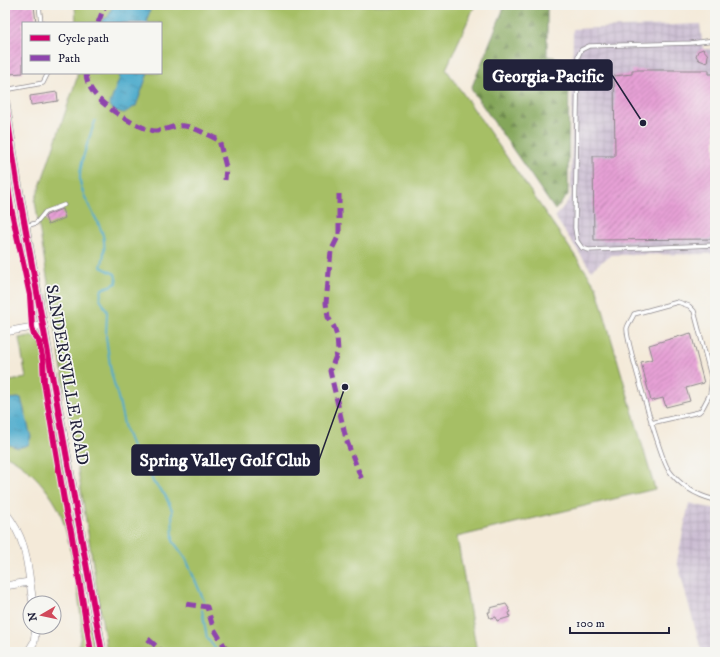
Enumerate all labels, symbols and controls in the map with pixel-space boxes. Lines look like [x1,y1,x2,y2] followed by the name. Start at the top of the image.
[22,22,162,74] legend
[58,31,110,46] text: Cycle path
[58,51,81,66] text: Path
[484,60,612,90] callout: Georgia-Pacific
[492,66,604,88] text: Georgia-Pacific
[40,283,94,467] street label: SANDERSVILLE ROAD
[132,445,319,475] callout: Spring Valley Golf Club
[140,450,311,472] text: Spring Valley Golf Club
[22,595,62,635] north arrow
[570,609,669,635] scale bar
[25,611,41,622] text: N
[576,616,605,631] text: 100 m

